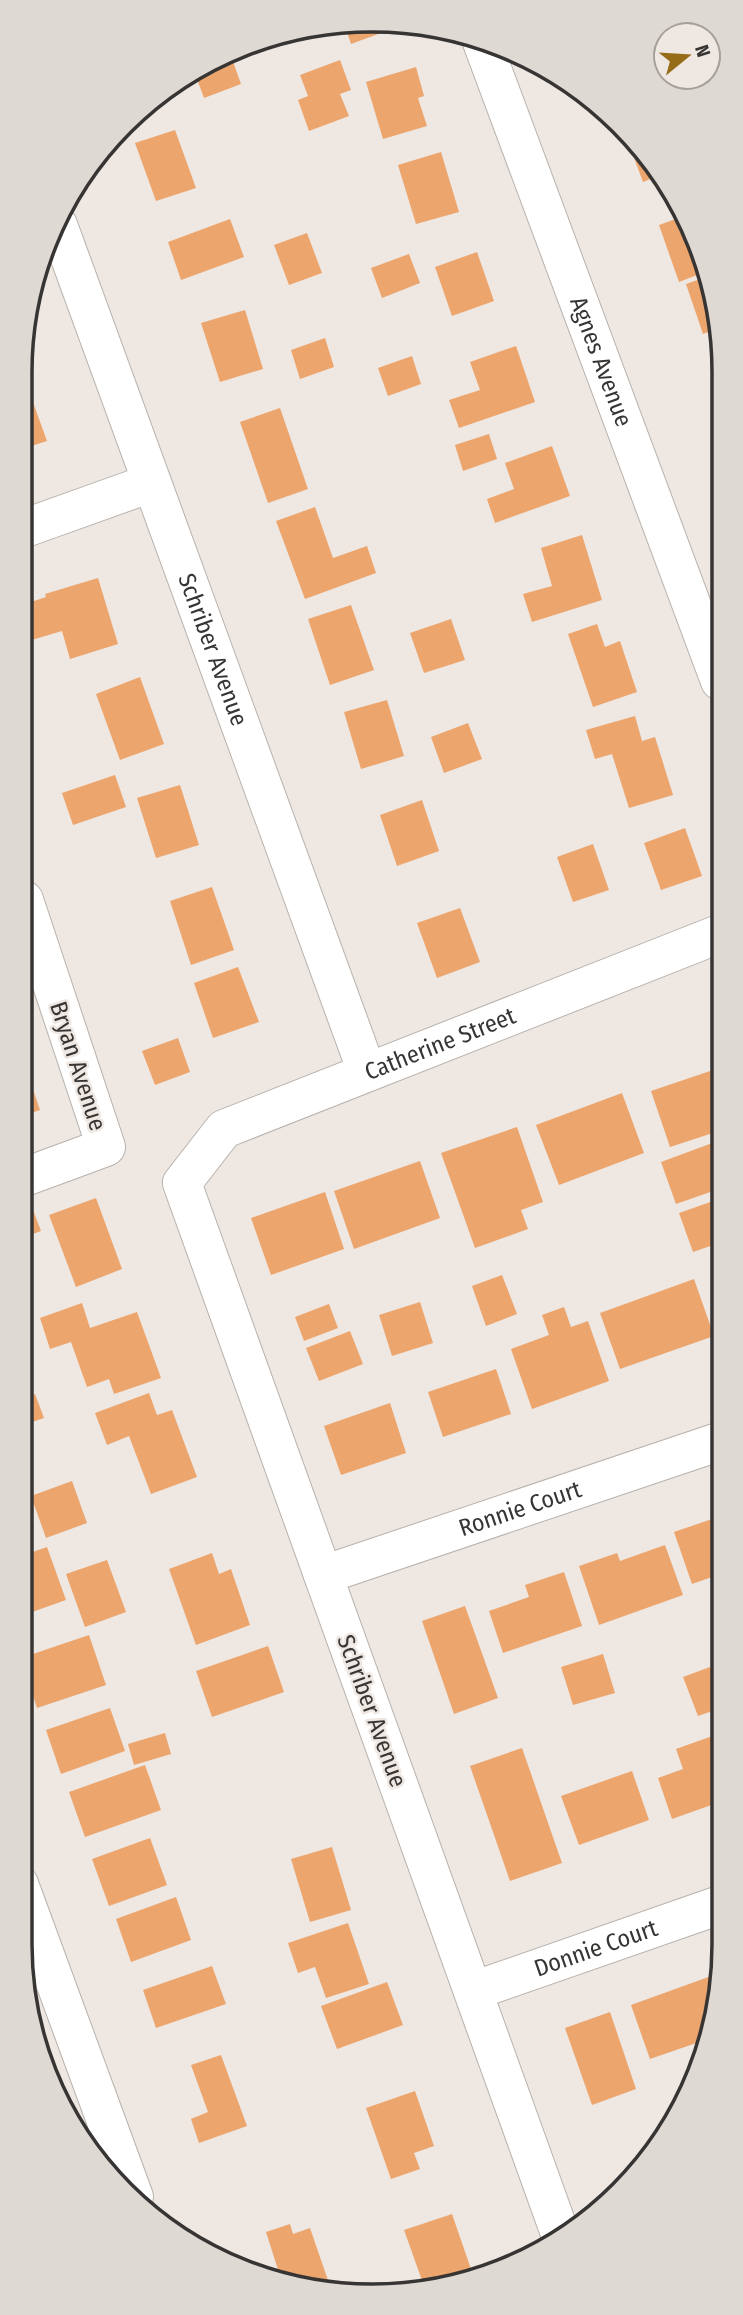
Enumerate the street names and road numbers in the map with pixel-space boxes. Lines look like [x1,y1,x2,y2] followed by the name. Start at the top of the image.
[564,293,638,430] street label: Agnes Avenue
[172,570,254,730] street label: Schriber Avenue
[44,998,112,1134] street label: Bryan Avenue
[361,1002,520,1086] street label: Catherine Street
[455,1475,585,1542] street label: Ronnie Court
[331,1631,413,1791] street label: Schriber Avenue
[530,1914,661,1983] street label: Donnie Court

